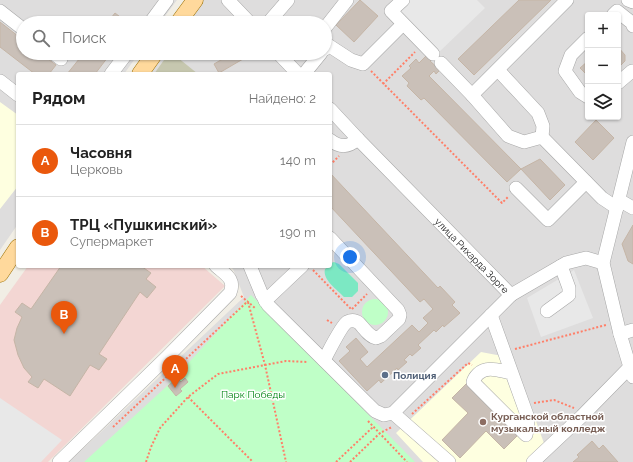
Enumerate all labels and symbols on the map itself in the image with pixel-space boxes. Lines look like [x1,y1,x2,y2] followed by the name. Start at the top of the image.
[433,215,511,295] street label: улица Рихарда Зорге
[340,247,360,267] your location
[51,301,77,334] pin: B
[162,355,188,388] pin: A
[380,370,390,380] marker: Полиция
[393,370,436,381] place label: Полиция
[221,389,285,400] park label: Парк Победы
[491,411,606,434] place label: Курганской областной музыкальный колледж
[478,417,488,427] marker: Курганской областной музыкальный колледж

